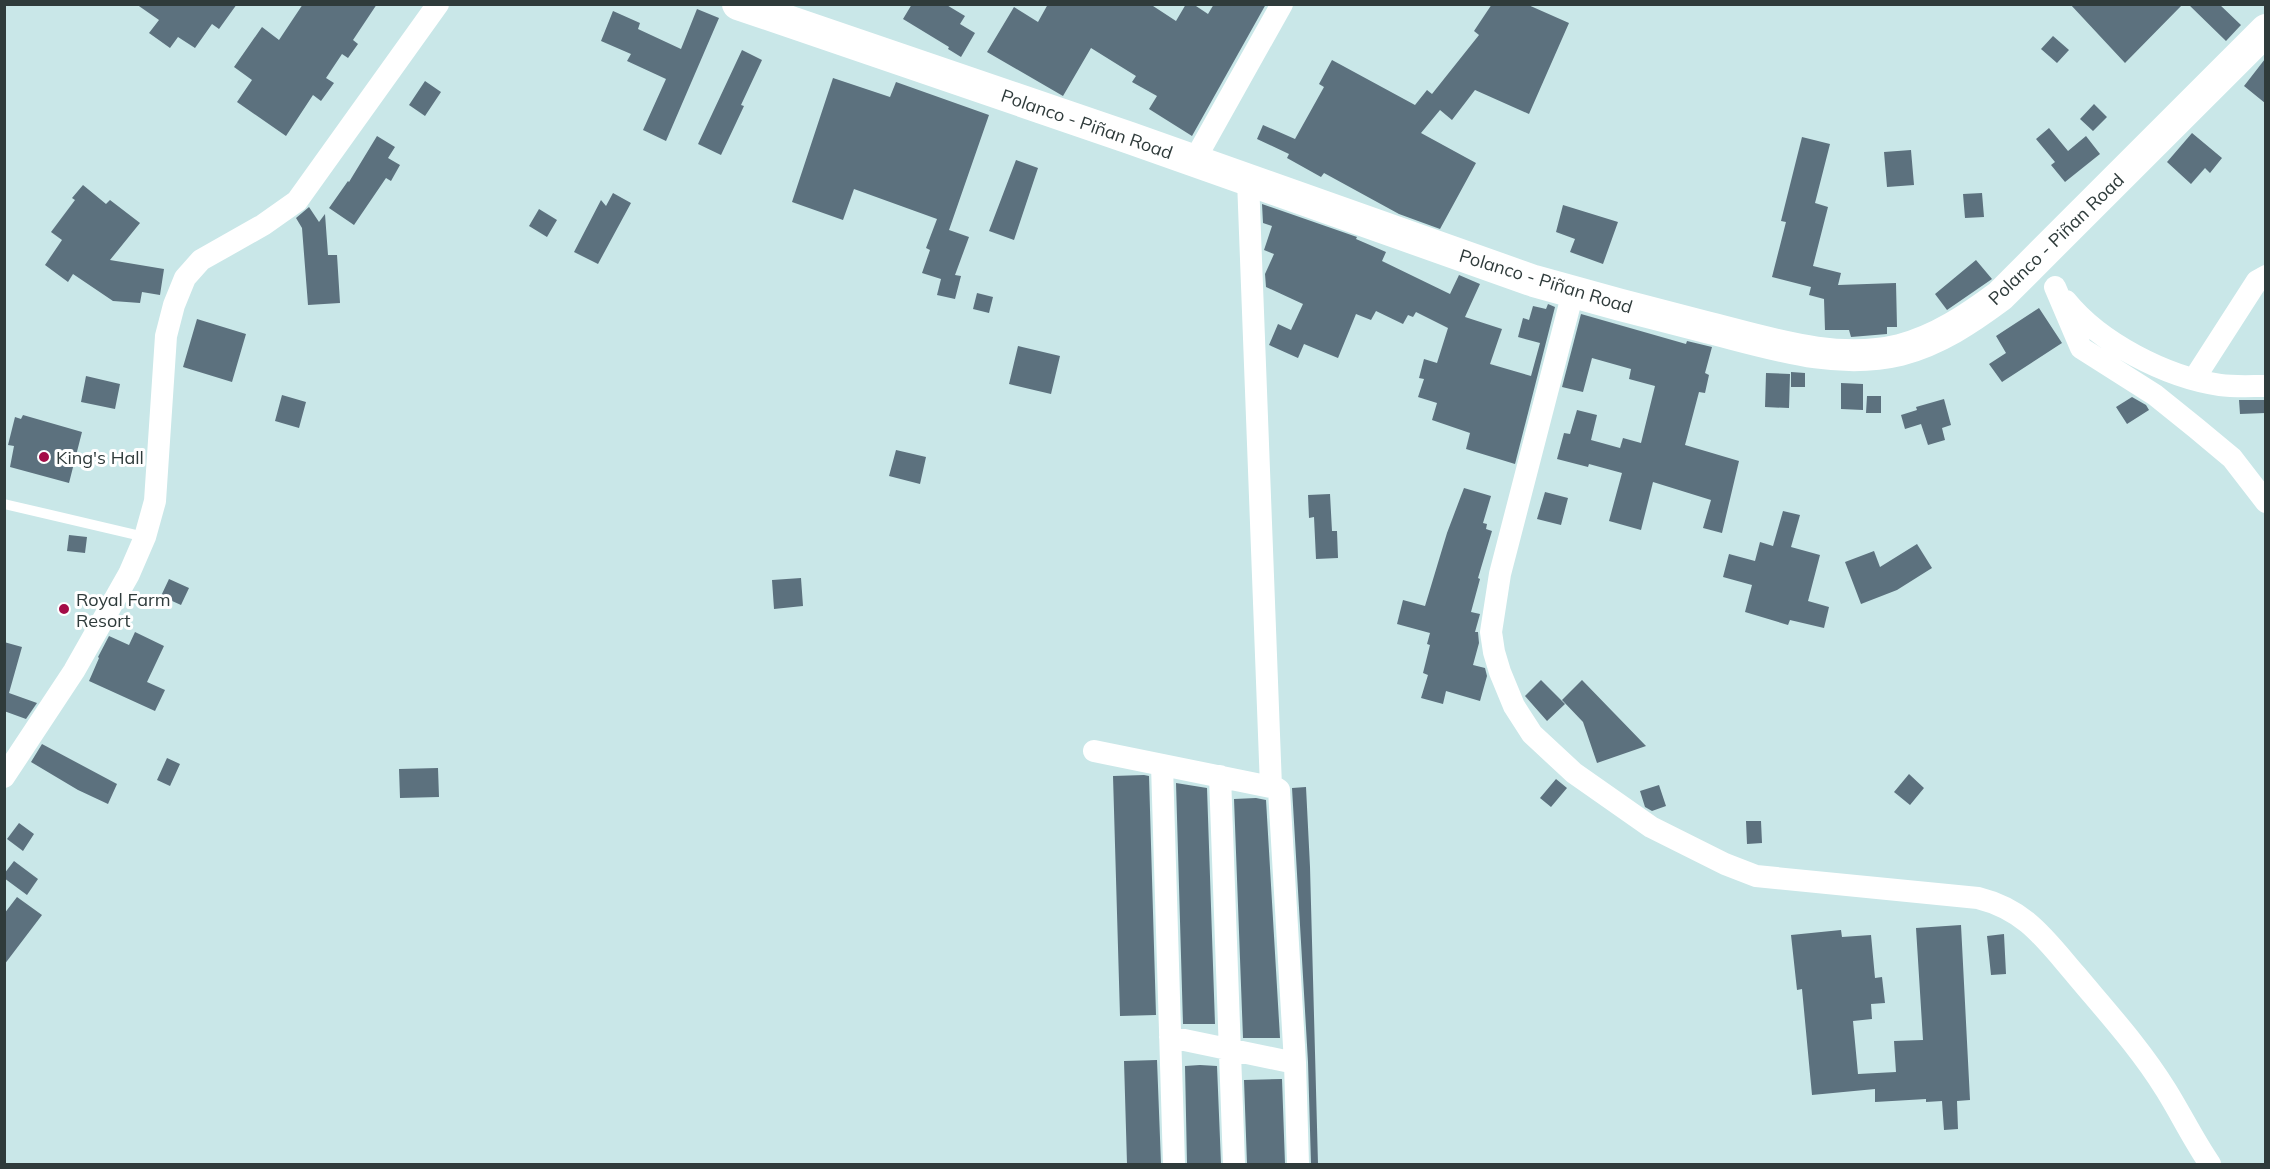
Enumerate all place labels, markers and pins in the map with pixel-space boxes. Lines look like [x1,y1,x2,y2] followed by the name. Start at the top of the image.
[56,446,144,469] place label: King's Hall
[37,450,51,464] marker: King's Hall
[76,588,170,632] place label: Royal Farm Resort
[57,602,71,616] marker: Royal Farm Resort

